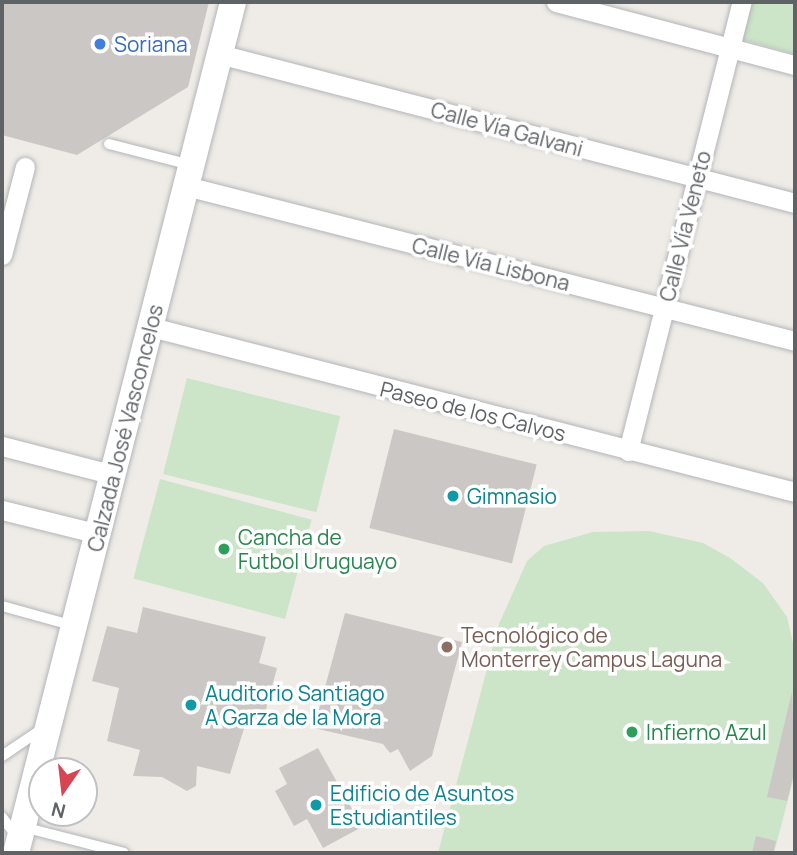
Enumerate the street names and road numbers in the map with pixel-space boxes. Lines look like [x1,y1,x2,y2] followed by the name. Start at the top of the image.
[428,97,586,161] street label: Calle Vía Galvani
[654,148,716,304] street label: Calle Vía Veneto
[410,232,572,296] street label: Calle Vía Lisbona
[82,302,168,554] street label: Calzada José Vasconcelos
[378,376,568,446] street label: Paseo de los Calvos

